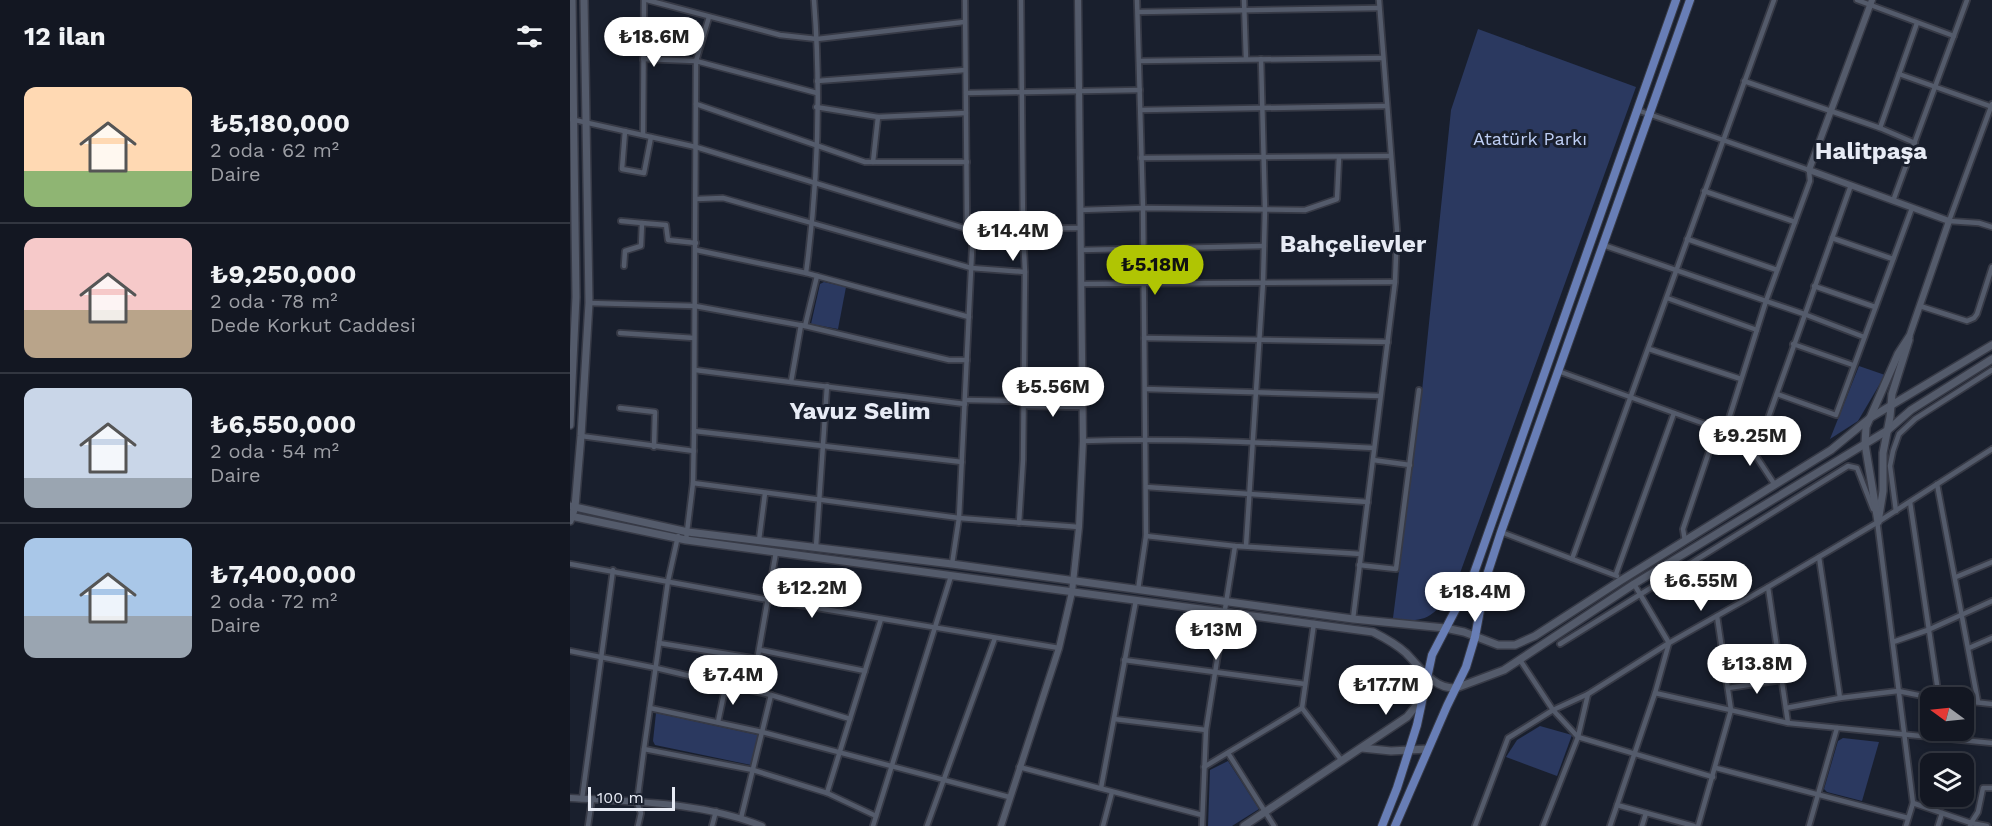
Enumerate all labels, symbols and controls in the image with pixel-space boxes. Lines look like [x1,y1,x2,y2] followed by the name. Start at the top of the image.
[605,17,703,68] pin: ₺18.6M
[513,20,546,53] icon: filters
[24,21,106,51] text: 12 ilan
[618,24,690,48] text: ₺18.6M
[210,108,350,138] text: ₺5,180,000
[72,111,144,183] icon: home
[1473,128,1587,149] park label: Atatürk Parkı
[1815,137,1927,165] district label: Halitpaşa
[210,138,339,162] text: 2 oda · 62 m²
[210,162,260,186] text: Daire
[964,211,1062,262] pin: ₺14.4M
[977,218,1049,242] text: ₺14.4M
[1280,230,1427,258] district label: Bahçelievler
[1106,245,1204,296] pin: ₺5.18M
[1121,252,1189,276] text: ₺5.18M
[210,259,357,289] text: ₺9,250,000
[72,262,144,334] icon: home
[210,289,338,313] text: 2 oda · 78 m²
[210,313,416,337] text: Dede Korkut Caddesi
[1004,367,1102,418] pin: ₺5.56M
[1016,374,1090,398] text: ₺5.56M
[789,397,931,425] district label: Yavuz Selim
[210,409,356,439] text: ₺6,550,000
[72,412,144,484] icon: home
[1701,416,1799,467] pin: ₺9.25M
[1713,423,1787,447] text: ₺9.25M
[210,439,339,463] text: 2 oda · 54 m²
[210,463,260,487] text: Daire
[210,559,356,589] text: ₺7,400,000
[1652,561,1750,612] pin: ₺6.55M
[72,562,144,634] icon: home
[763,568,861,619] pin: ₺12.2M
[1664,568,1738,592] text: ₺6.55M
[1426,572,1524,623] pin: ₺18.4M
[777,575,847,599] text: ₺12.2M
[1439,579,1511,603] text: ₺18.4M
[210,589,337,613] text: 2 oda · 72 m²
[1180,610,1252,661] pin: ₺13M
[210,613,260,637] text: Daire
[1190,617,1242,641] text: ₺13M
[1708,644,1806,695] pin: ₺13.8M
[1721,651,1793,675] text: ₺13.8M
[691,655,775,706] pin: ₺7.4M
[703,662,763,686] text: ₺7.4M
[1337,665,1435,716] pin: ₺17.7M
[1353,672,1419,696] text: ₺17.7M
[1920,687,1974,741] north arrow
[1920,687,1974,807] map controls
[1920,753,1974,807] button: layers
[588,784,675,812] scale bar
[597,788,644,807] text: 100 m

